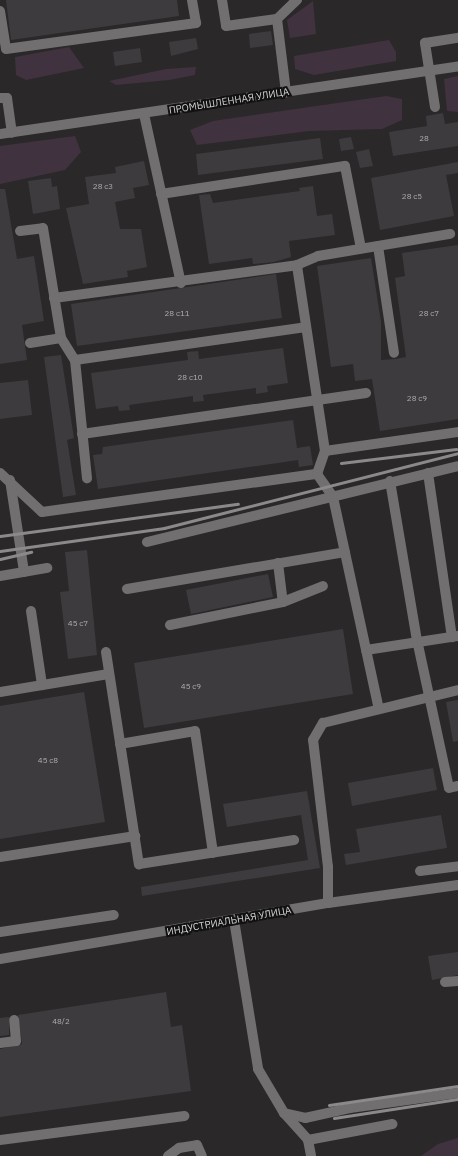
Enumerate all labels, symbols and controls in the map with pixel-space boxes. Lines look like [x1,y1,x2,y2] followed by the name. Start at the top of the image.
[168,86,290,116] street label: ПРОМЫШЛЕННАЯ УЛИЦА
[419,134,429,144] house number: 28
[93,182,113,192] house number: 28 с3
[402,192,422,202] house number: 28 с5
[164,309,190,319] house number: 28 с11
[419,309,439,319] house number: 28 с7
[177,373,203,383] house number: 28 с10
[407,394,427,404] house number: 28 с9
[68,619,88,629] house number: 45 с7
[181,682,201,692] house number: 45 с9
[38,756,58,766] house number: 45 с8
[166,904,292,938] street label: ИНДУСТРИАЛЬНАЯ УЛИЦА
[52,1017,70,1027] house number: 48/2

